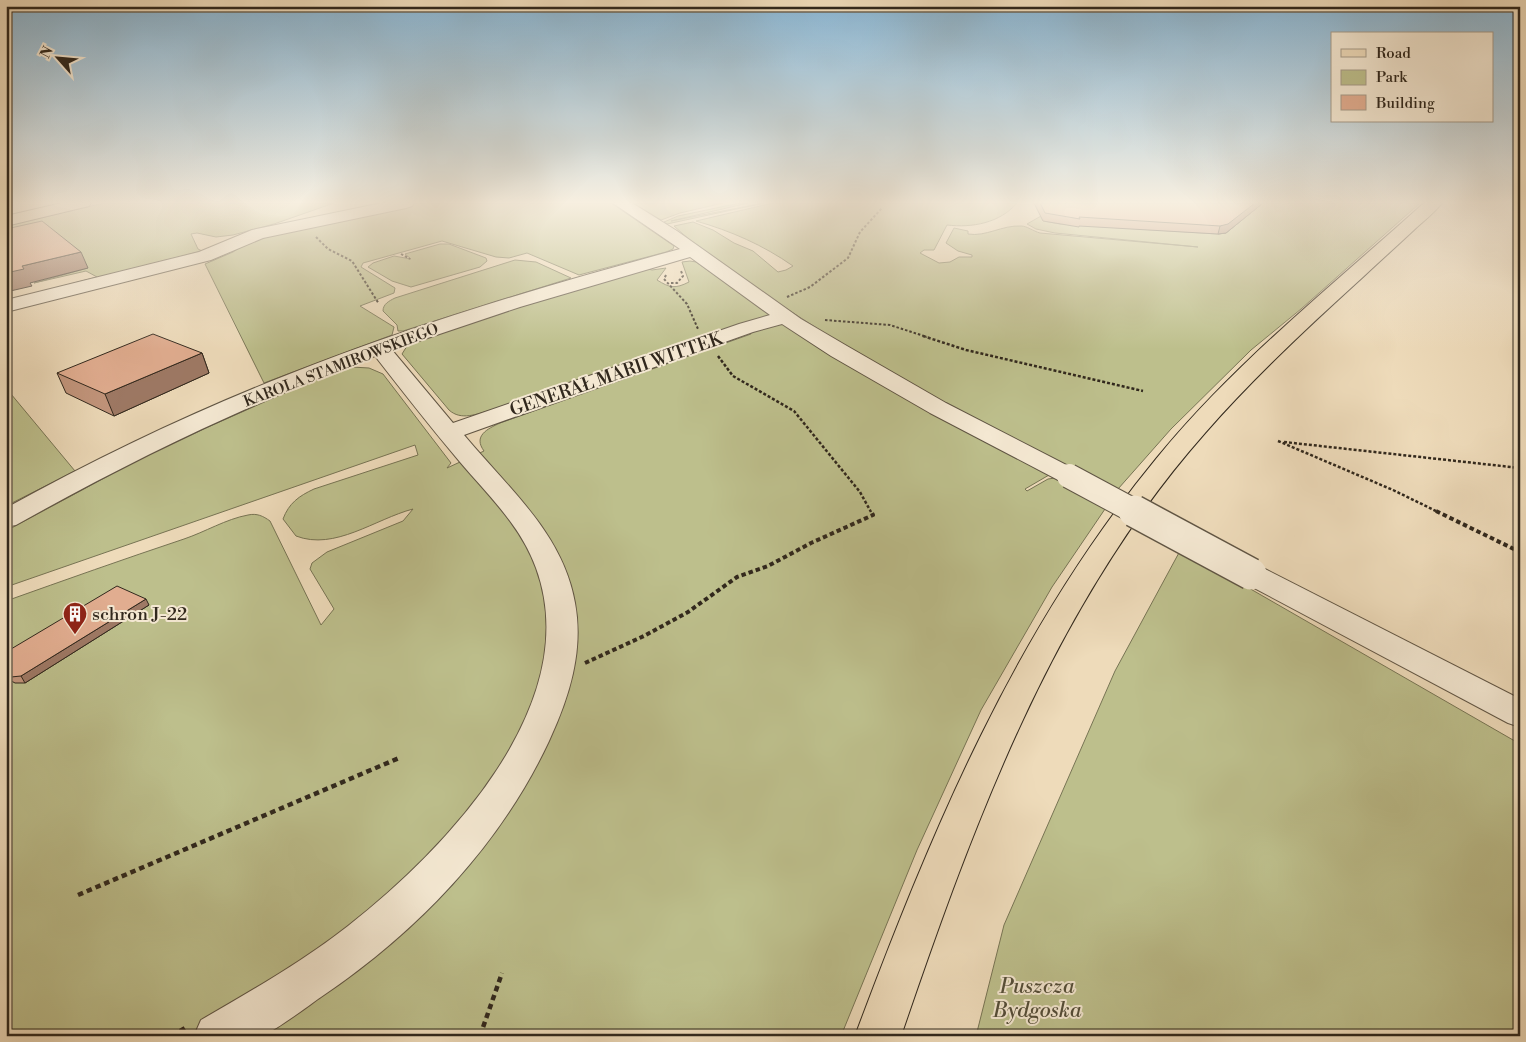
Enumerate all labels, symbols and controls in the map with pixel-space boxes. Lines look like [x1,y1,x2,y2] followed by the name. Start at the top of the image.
[32,32,82,82] north arrow
[1331,32,1494,122] legend
[37,44,58,62] text: N
[1376,44,1411,63] text: Road
[1376,68,1408,87] text: Park
[1375,94,1435,113] text: Building
[241,319,442,411] street label: KAROLA STAMIROWSKIEGO
[507,327,727,422] street label: GENERAŁ MARII WITTEK
[62,601,88,635] building icon: schron J-22
[92,603,187,626] place label: schron J-22
[992,974,1082,1024] park label: Puszcza Bydgoska

